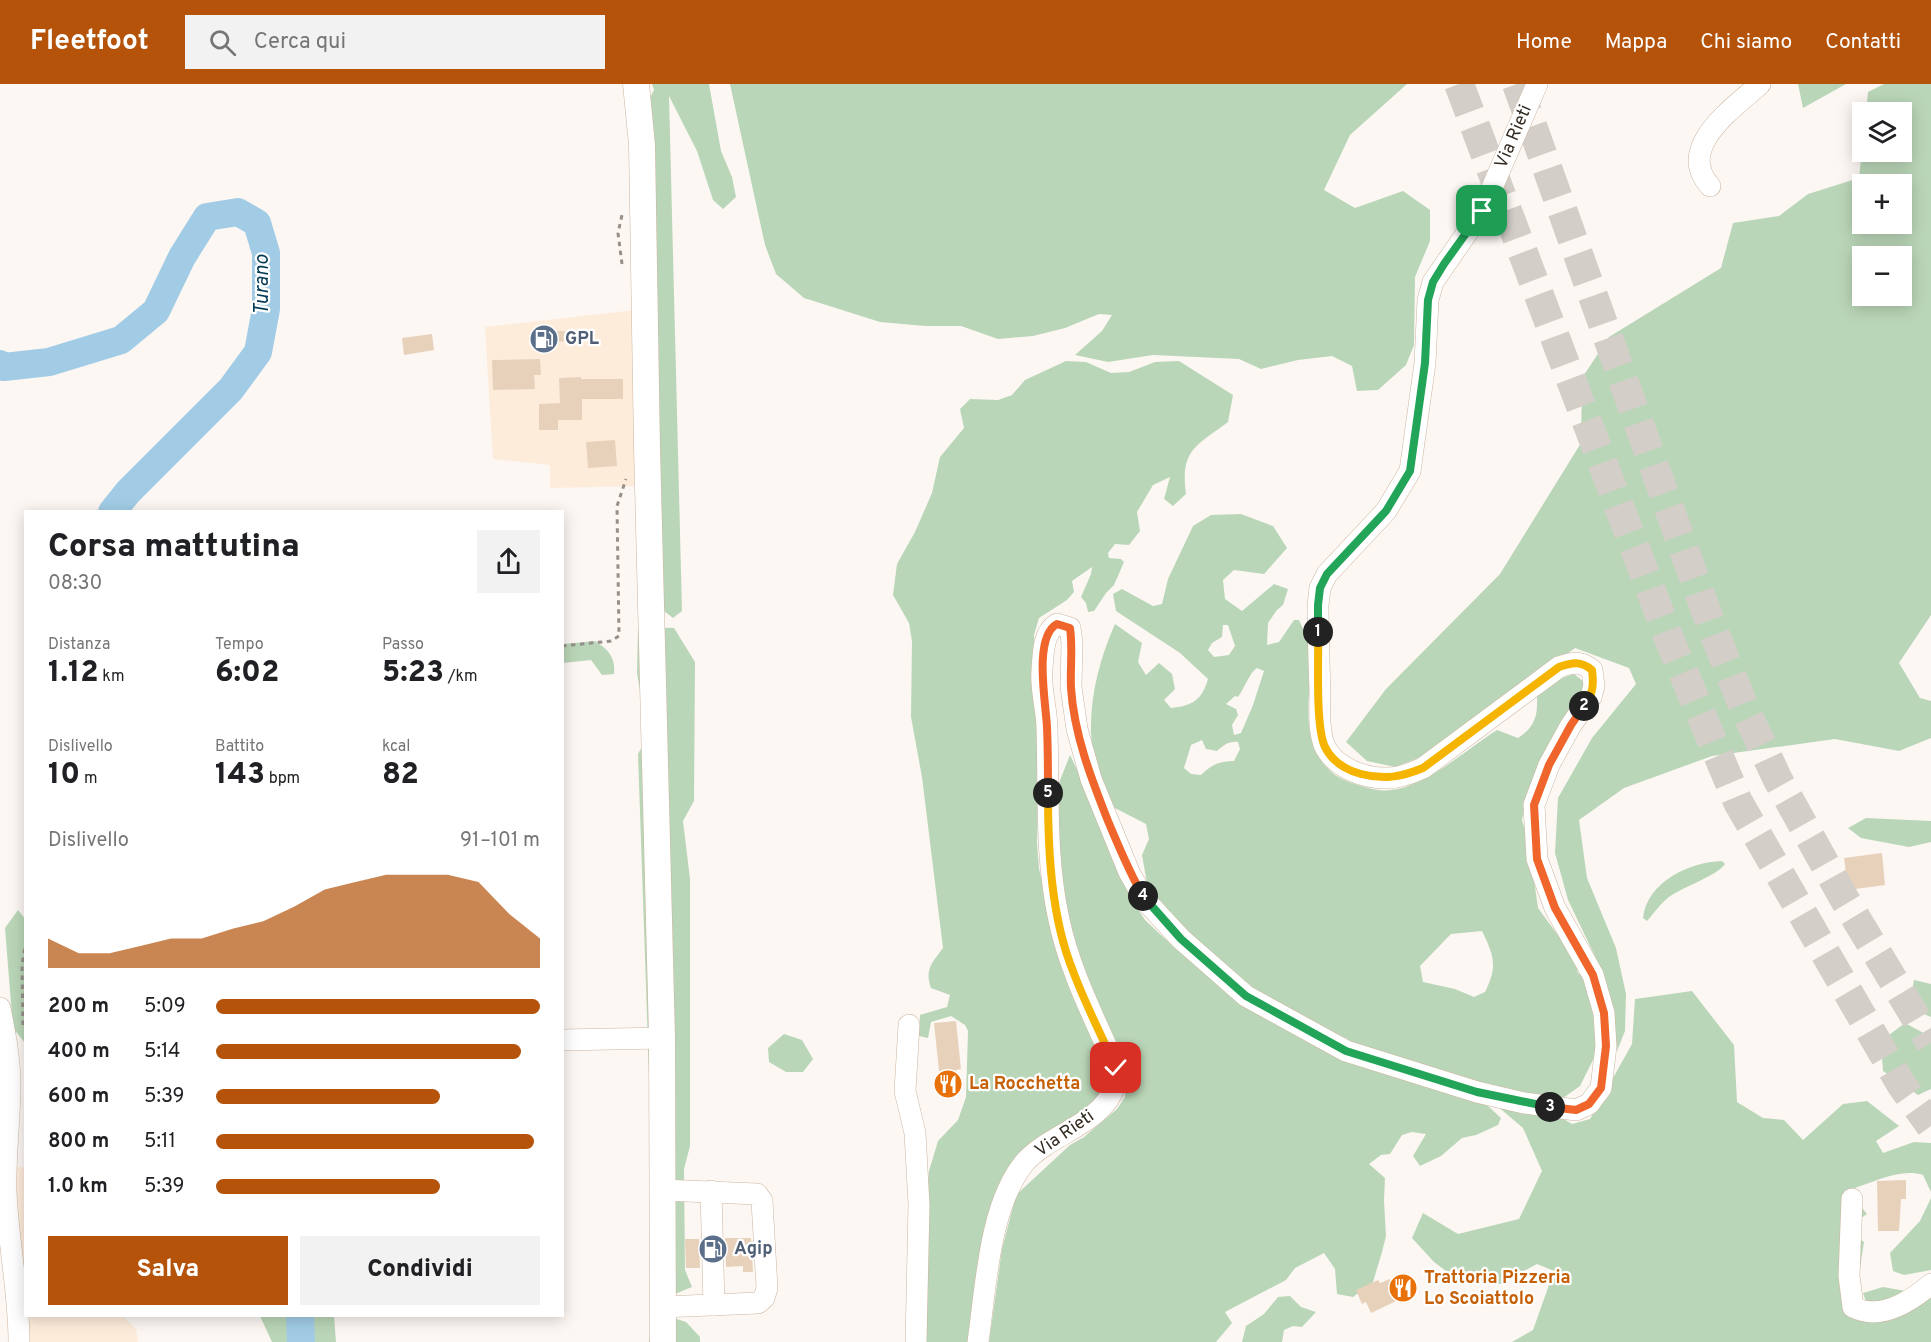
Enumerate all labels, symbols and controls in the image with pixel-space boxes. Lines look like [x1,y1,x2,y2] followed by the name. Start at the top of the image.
[185,15,605,69] search box
[30,24,149,60] text: Fleetfoot
[206,26,239,59] icon: search
[254,29,346,56] text: Cerca qui
[1516,29,1572,56] text: Home
[1605,29,1667,56] text: Mappa
[1700,29,1792,56] text: Chi siamo
[1825,29,1901,56] text: Contatti
[1490,102,1538,172] street label: Via Rieti
[1852,102,1912,306] map controls
[1852,102,1912,162] button: layers
[1852,174,1912,234] button: +
[1456,185,1507,236] pin
[1465,194,1498,227] icon: arrive
[1852,246,1912,306] button: −
[250,254,276,315] water label: Turano
[528,323,560,355] fuel station icon: GPL
[565,328,599,351] place label: GPL
[48,527,300,569] text: Corsa mattutina
[477,530,540,593] button: share
[48,571,102,597] text: 08:30
[1303,617,1333,647] pin: 1
[1315,622,1321,642] text: 1
[48,635,110,655] text: Distanza
[215,635,264,655] text: Tempo
[382,635,424,655] text: Passo
[48,655,99,692] text: 1.12
[215,655,279,692] text: 6:02
[382,655,444,692] text: 5:23
[99,667,125,687] text: km
[444,667,478,687] text: /km
[1569,691,1599,721] pin: 2
[1579,696,1589,716] text: 2
[48,737,113,757] text: Dislivello
[215,737,264,757] text: Battito
[382,737,410,757] text: kcal
[48,757,80,794] text: 10
[215,757,265,794] text: 143
[382,757,419,794] text: 82
[80,769,97,789] text: m
[265,769,300,789] text: bpm
[1033,778,1063,808] pin: 5
[1043,783,1053,803] text: 5
[48,828,129,854] text: Dislivello
[460,828,540,854] text: 91–101 m
[1128,881,1158,911] pin: 4
[1138,886,1148,906] text: 4
[48,994,109,1020] text: 200 m
[144,994,186,1020] text: 5:09
[48,1039,110,1065] text: 400 m
[144,1039,180,1065] text: 5:14
[1090,1042,1141,1093] pin
[1099,1051,1132,1084] icon: check
[932,1068,964,1100] restaurant icon: La Rocchetta
[969,1073,1080,1096] place label: La Rocchetta
[48,1084,109,1110] text: 600 m
[144,1084,185,1110] text: 5:39
[1535,1092,1565,1122] pin: 3
[1545,1097,1555,1117] text: 3
[1031,1105,1099,1163] street label: Via Rieti
[48,1129,109,1155] text: 800 m
[144,1129,176,1155] text: 5:11
[48,1174,108,1200] text: 1.0 km
[144,1174,185,1200] text: 5:39
[697,1233,729,1265] fuel station icon: Agip
[48,1236,288,1305] button: Salva
[300,1236,540,1305] button: Condividi
[734,1238,773,1261] place label: Agip
[1424,1267,1571,1311] place label: Trattoria Pizzeria Lo Scoiattolo
[1387,1272,1419,1304] restaurant icon: Trattoria Pizzeria Lo Scoiattolo

